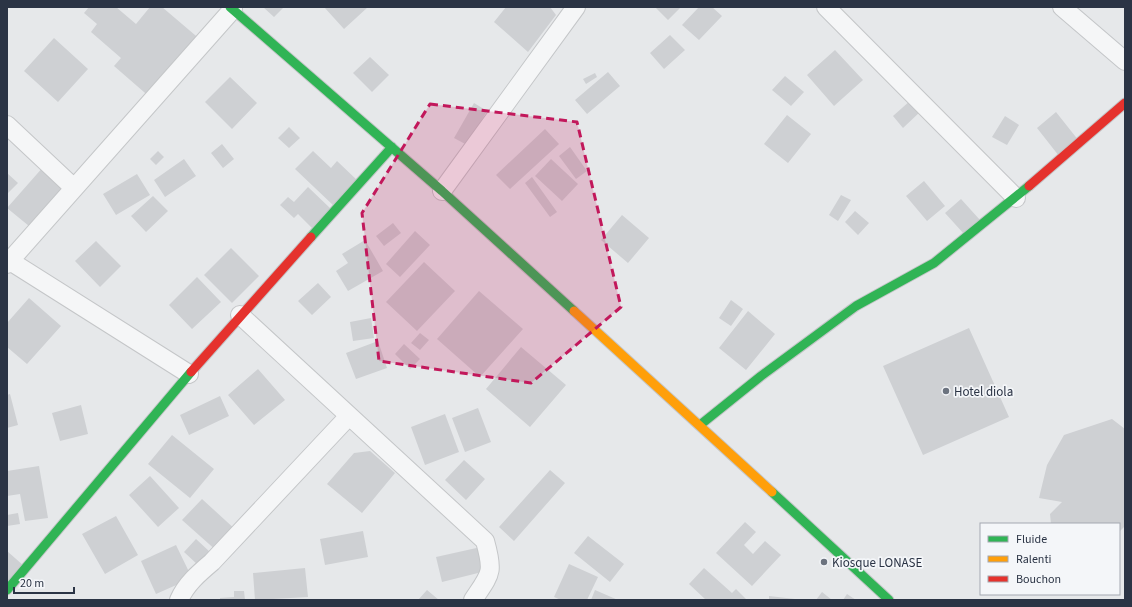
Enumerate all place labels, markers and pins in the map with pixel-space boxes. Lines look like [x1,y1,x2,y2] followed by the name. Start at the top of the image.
[954,383,1013,401] place label: Hotel diola
[941,386,951,396] marker: Hotel diola
[832,554,923,572] place label: Kiosque LONASE
[819,557,829,567] marker: Kiosque LONASE

